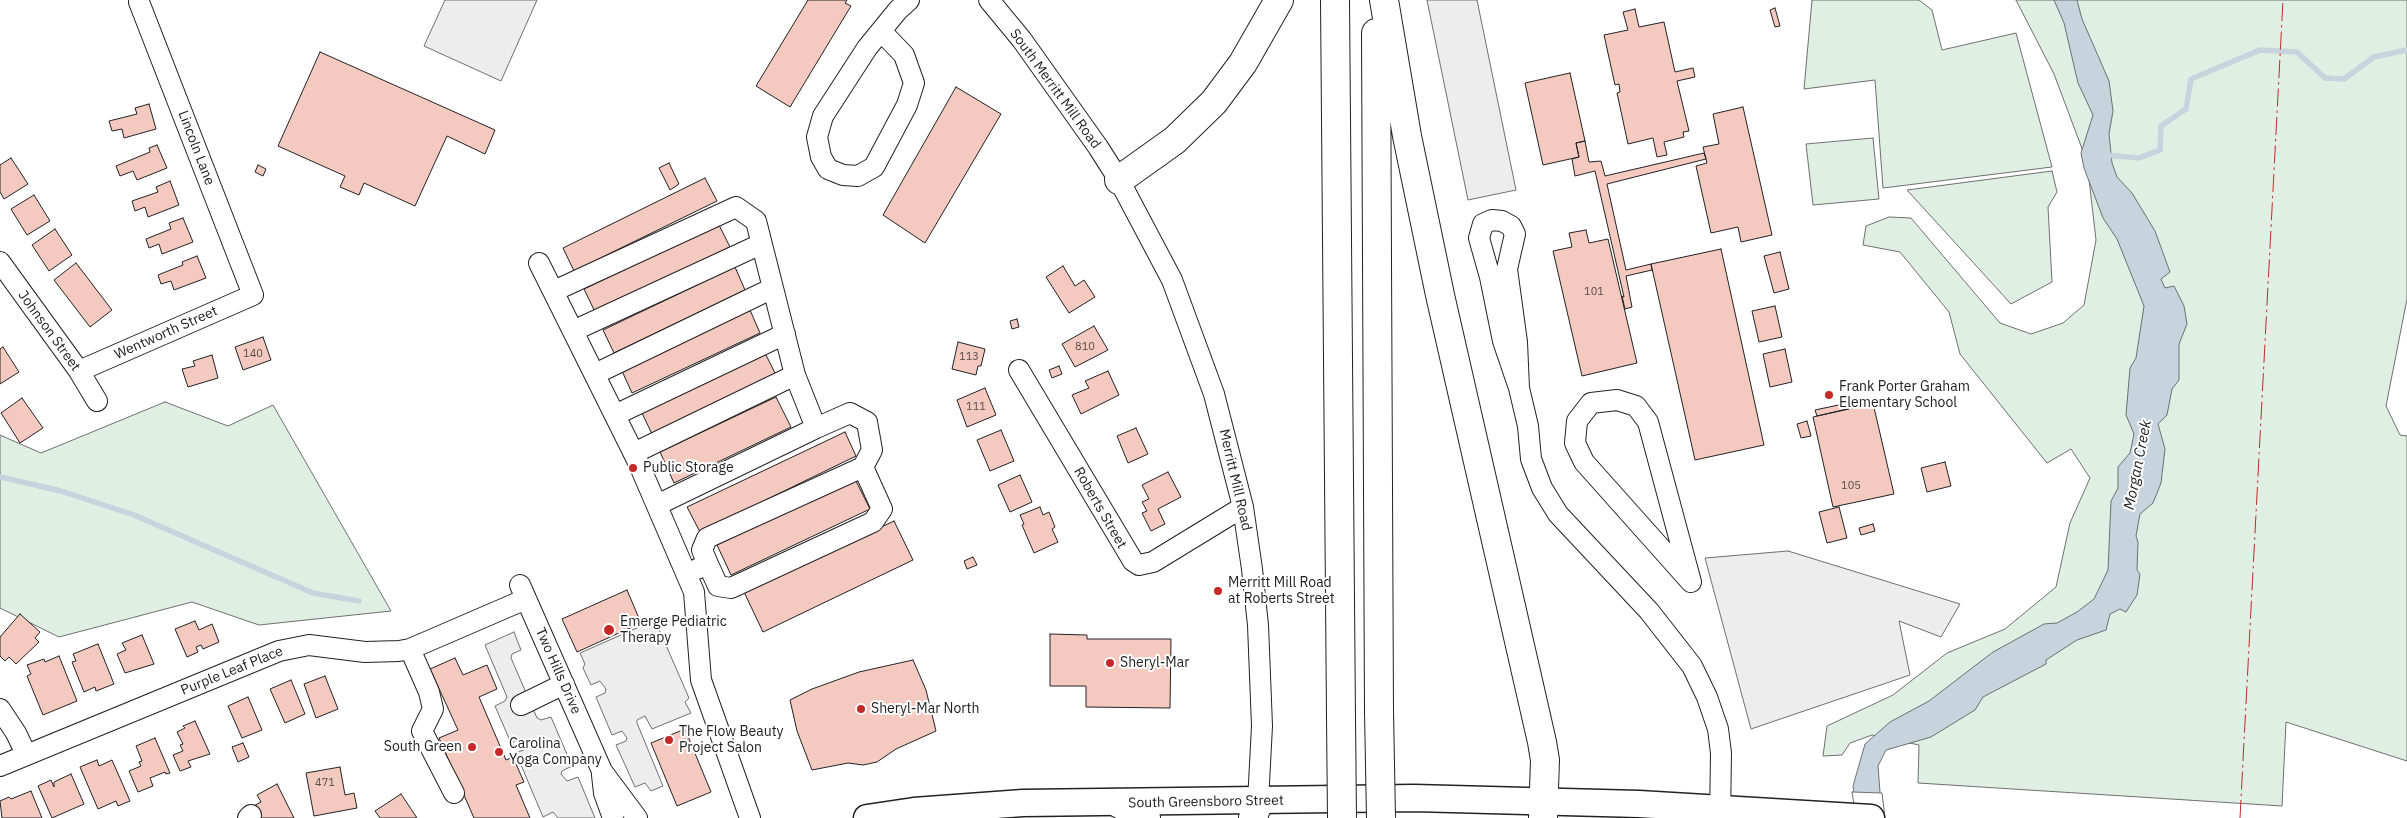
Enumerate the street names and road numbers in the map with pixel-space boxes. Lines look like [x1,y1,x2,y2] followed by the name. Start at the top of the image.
[1006,26,1104,152] street label: South Merritt Mill Road
[174,108,218,188] street label: Lincoln Lane
[14,288,84,374] street label: Johnson Street
[112,303,220,363] street label: Wentworth Street
[1215,428,1255,532] street label: Merritt Mill Road
[1070,464,1130,552] street label: Roberts Street
[531,625,585,717] street label: Two Hills Drive
[178,643,286,699] street label: Purple Leaf Place
[1128,792,1284,812] street label: South Greensboro Street

